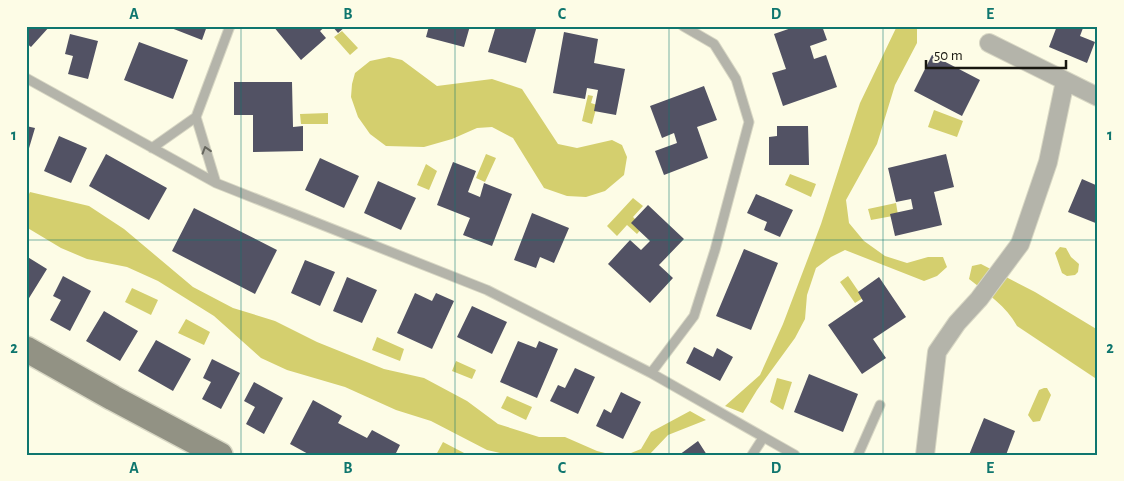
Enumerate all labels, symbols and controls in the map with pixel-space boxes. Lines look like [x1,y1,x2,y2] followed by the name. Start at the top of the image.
[129,6,139,22] text: A
[343,6,353,22] text: B
[558,6,567,22] text: C
[771,6,782,22] text: D
[986,6,994,22] text: E
[926,38,1066,70] scale bar
[934,48,963,63] text: 50 m
[11,127,17,143] text: 1
[1107,127,1113,143] text: 1
[202,147,212,155] one-way arrow
[10,340,18,356] text: 2
[1106,340,1114,356] text: 2
[129,460,139,476] text: A
[343,460,353,476] text: B
[558,460,567,476] text: C
[771,460,782,476] text: D
[986,460,994,476] text: E

